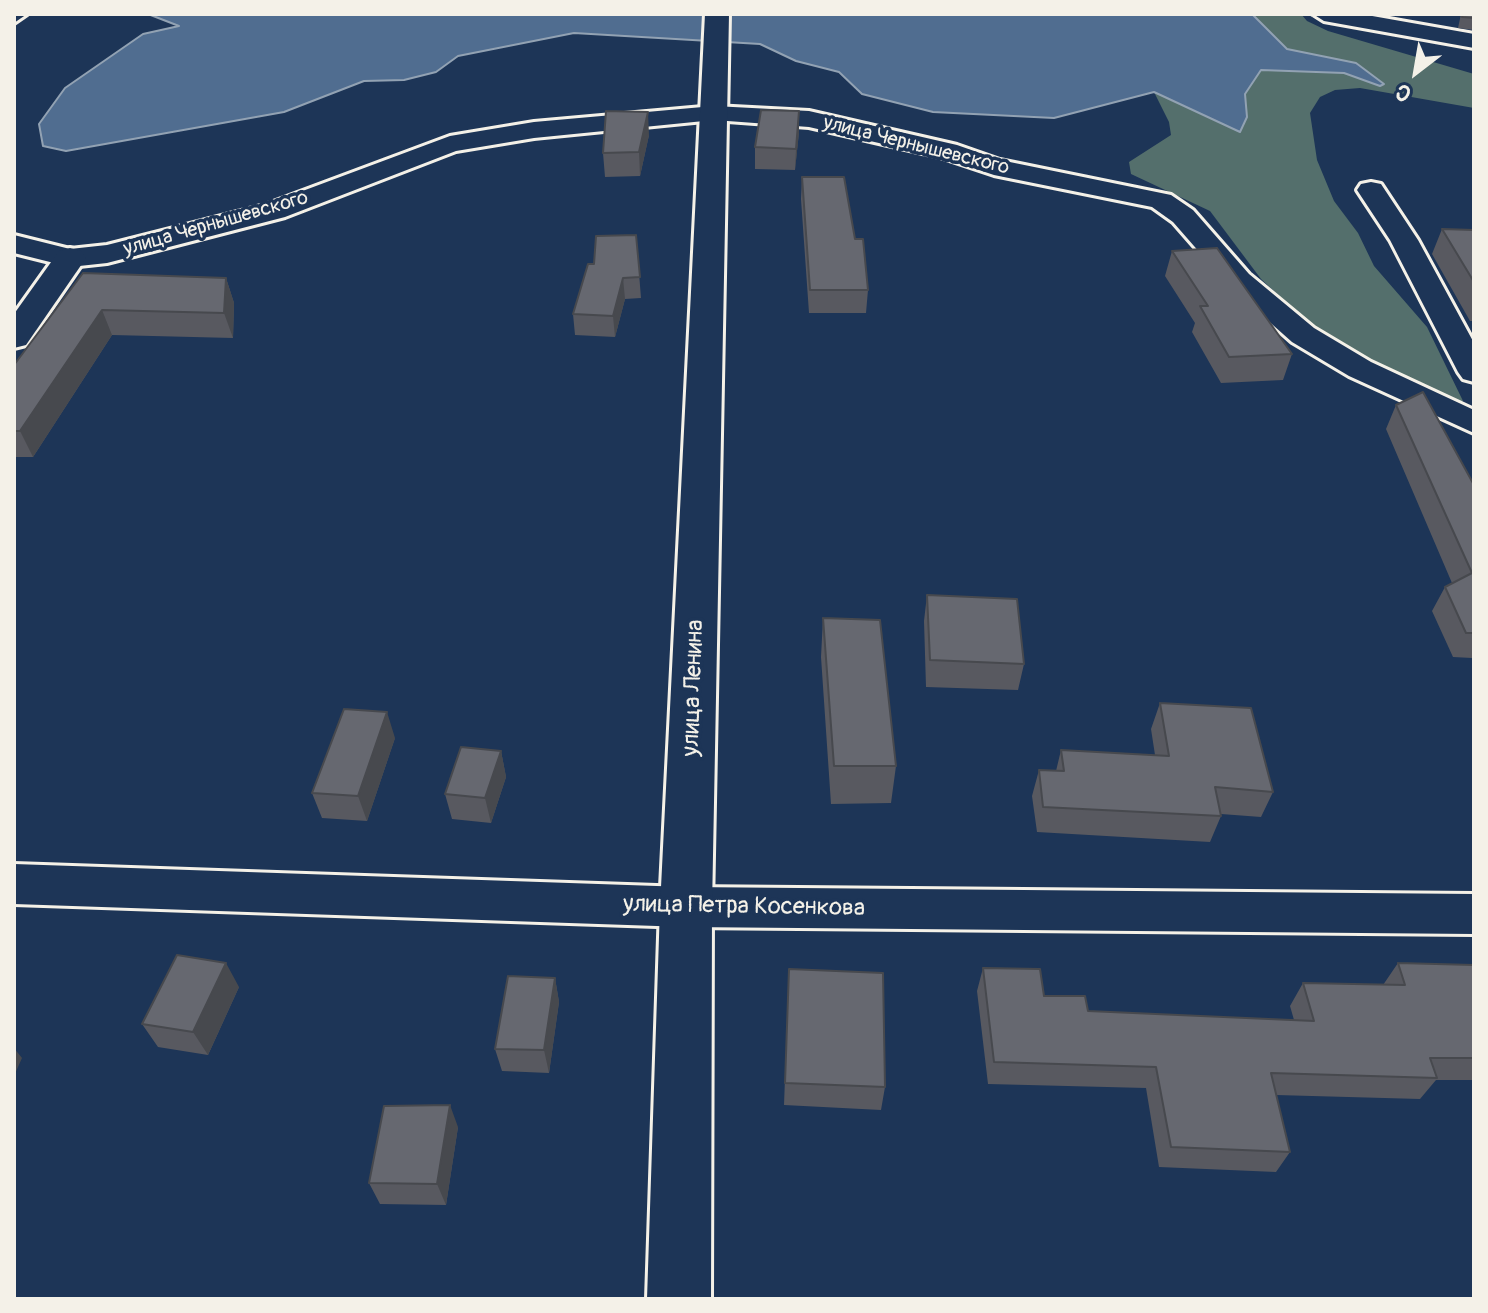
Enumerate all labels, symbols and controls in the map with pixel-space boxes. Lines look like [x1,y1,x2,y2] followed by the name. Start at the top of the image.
[1376,32,1456,112] north arrow
[1391,77,1417,108] text: С
[820,111,1012,181] street label: улица Чернышевского
[121,186,311,262] street label: улица Чернышевского
[677,619,711,757] street label: улица Ленина
[623,890,865,924] street label: улица Петра Косенкова

